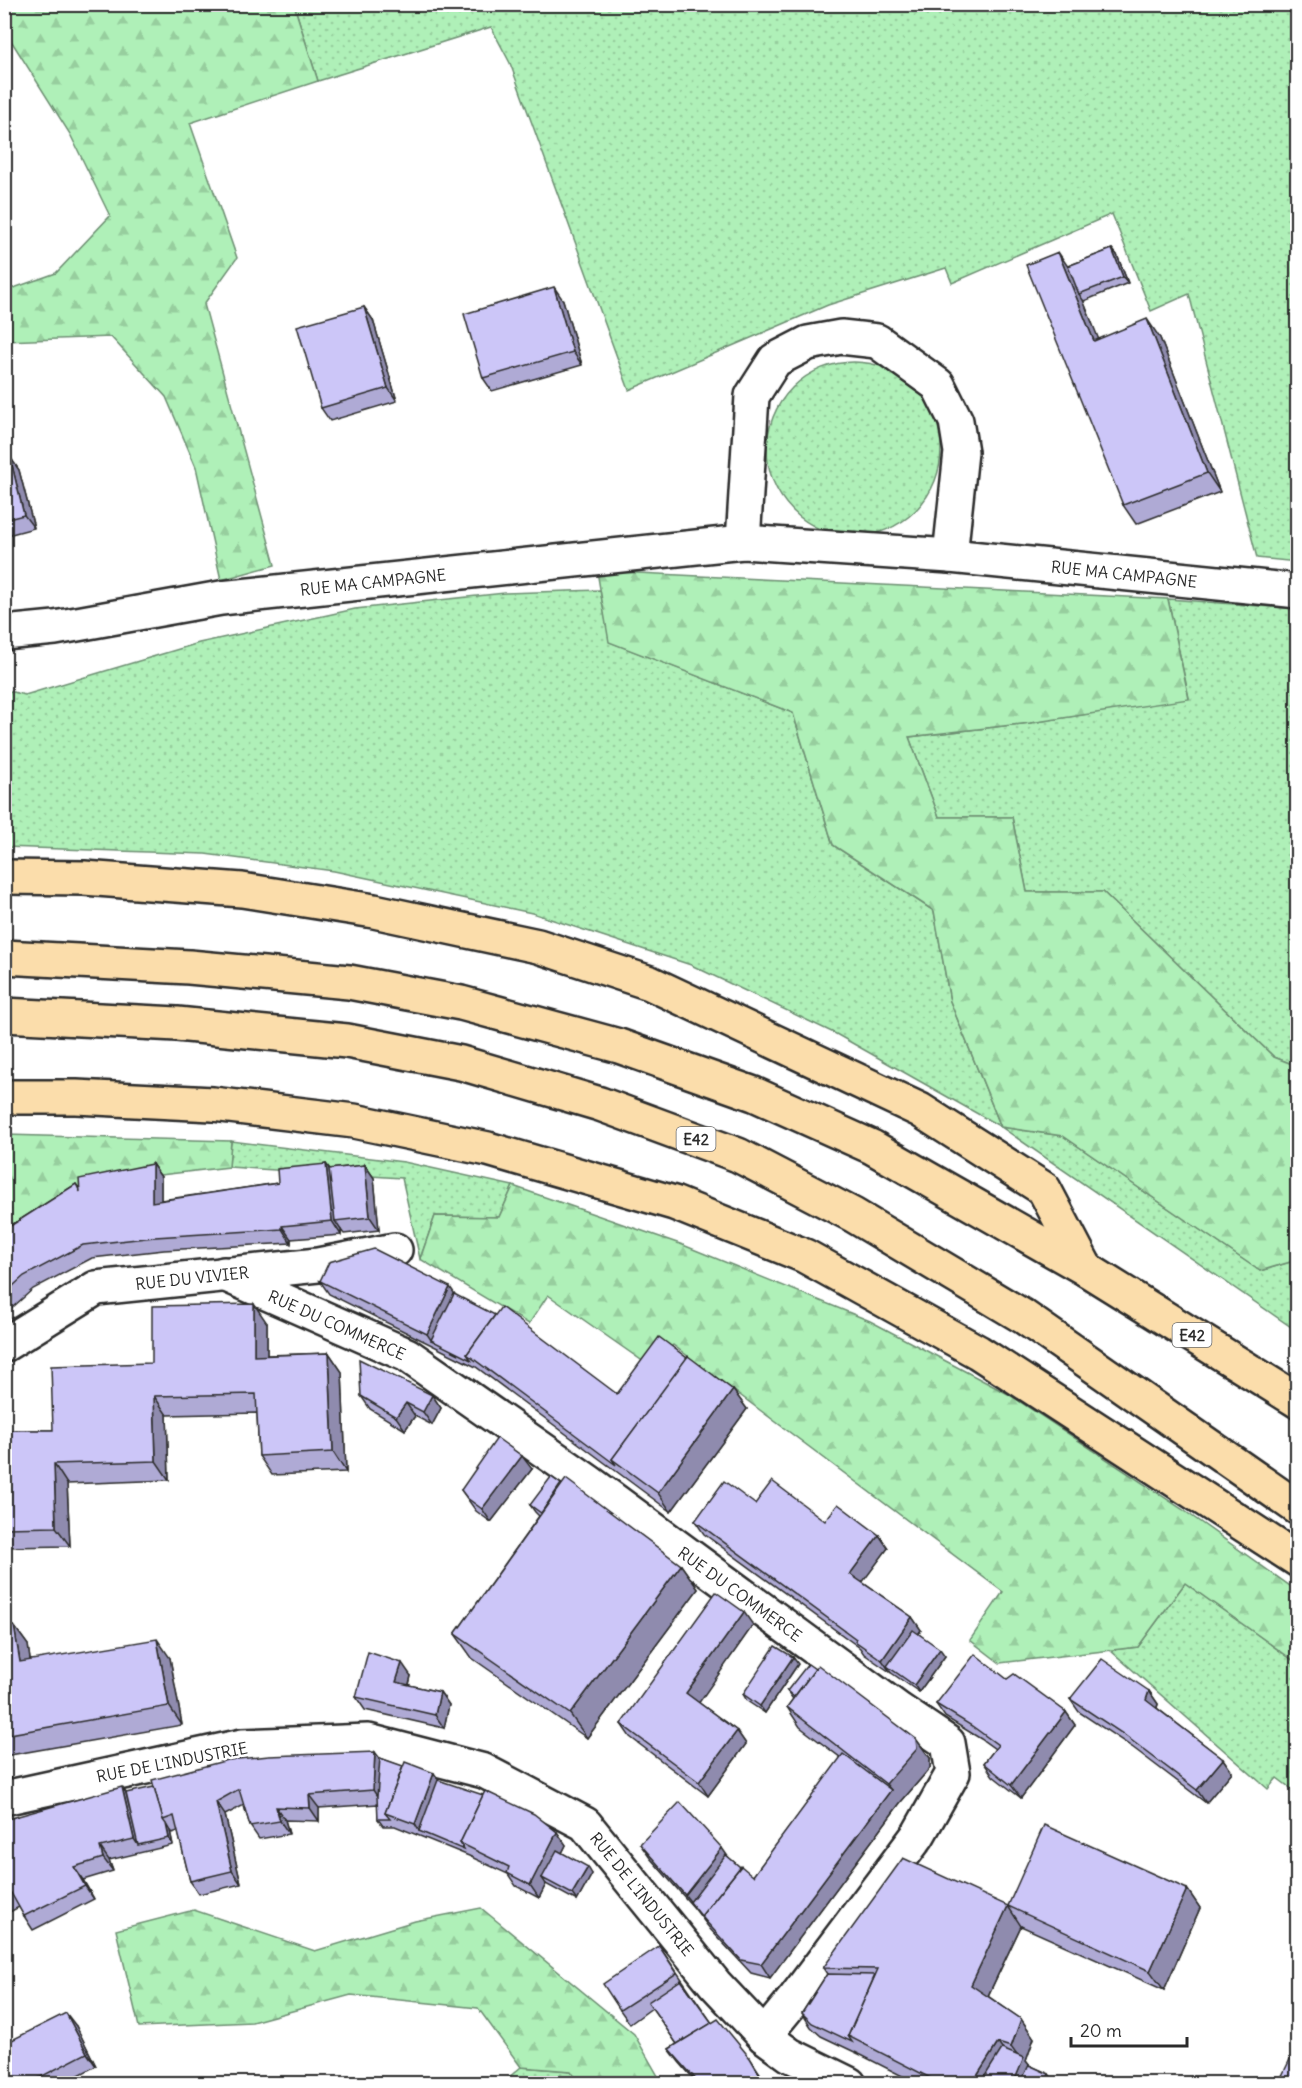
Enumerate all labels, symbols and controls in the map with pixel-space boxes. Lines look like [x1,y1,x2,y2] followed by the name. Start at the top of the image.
[1050,556,1198,592] street label: RUE MA CAMPAGNE
[299,564,447,600] street label: RUE MA CAMPAGNE
[676,1127,716,1151] road number: E42
[134,1262,250,1294] street label: RUE DU VIVIER
[265,1286,409,1364] street label: RUE DU COMMERCE
[1172,1323,1212,1347] road number: E42
[674,1542,806,1646] street label: RUE DU COMMERCE
[95,1738,249,1786] street label: RUE DE L'INDUSTRIE
[586,1828,698,1960] street label: RUE DE L'INDUSTRIE
[1071,2010,1186,2048] scale bar
[1080,2019,1122,2042] text: 20 m

